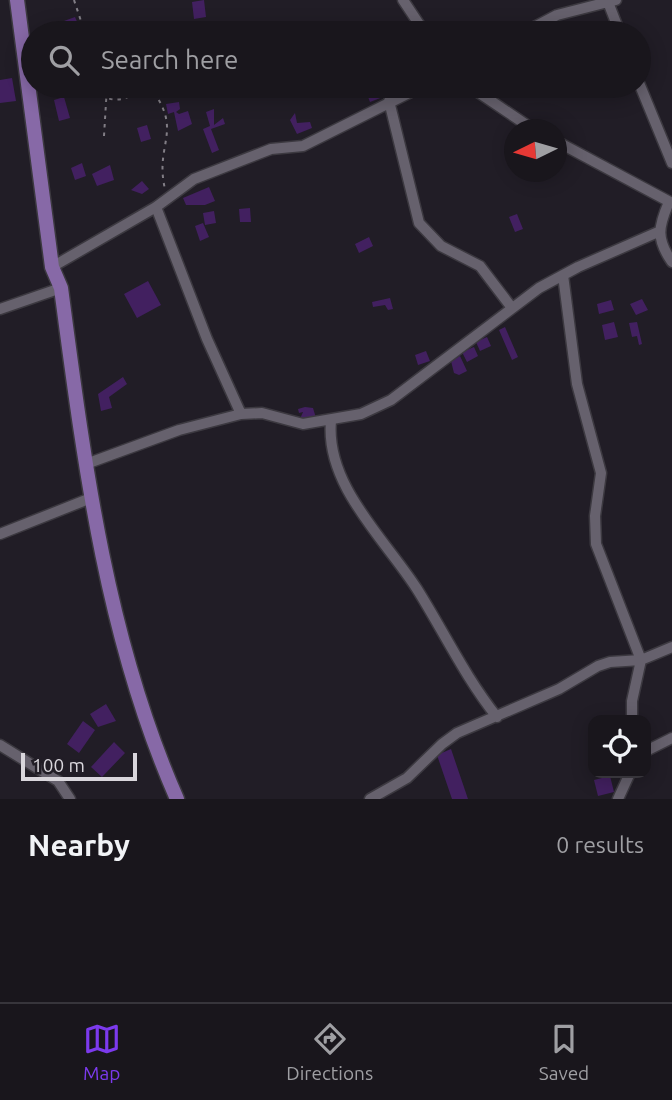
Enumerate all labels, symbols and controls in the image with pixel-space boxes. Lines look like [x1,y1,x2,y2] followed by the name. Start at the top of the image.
[21,21,651,98] search box
[45,41,83,79] icon: search
[101,45,238,74] text: Search here
[504,119,567,182] north arrow
[588,715,651,778] map controls
[588,715,651,778] button: locate
[21,750,136,782] scale bar
[32,754,85,776] text: 100 m
[28,828,130,862] text: Nearby
[556,832,644,857] text: 0 results
[83,1020,121,1084] tab: Map
[286,1020,373,1084] tab: Directions
[539,1020,589,1084] tab: Saved

